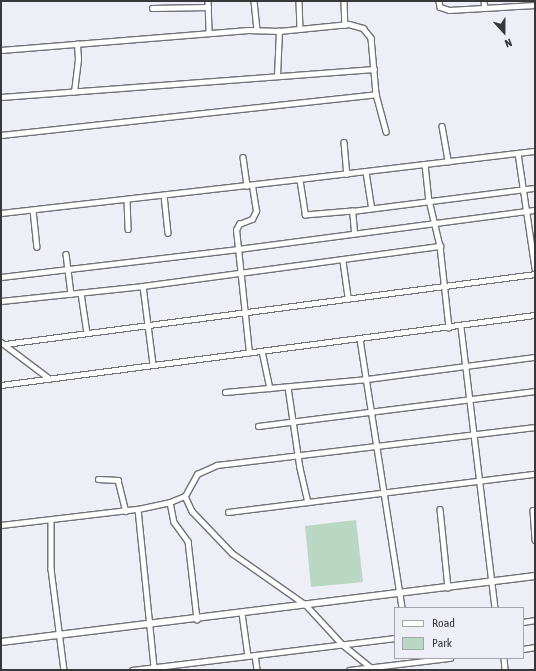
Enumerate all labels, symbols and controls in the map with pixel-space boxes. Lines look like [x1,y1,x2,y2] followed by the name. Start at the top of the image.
[484,12,524,52] north arrow
[503,36,513,50] text: N
[394,607,524,659] legend
[432,616,455,630] text: Road
[432,636,452,650] text: Park

